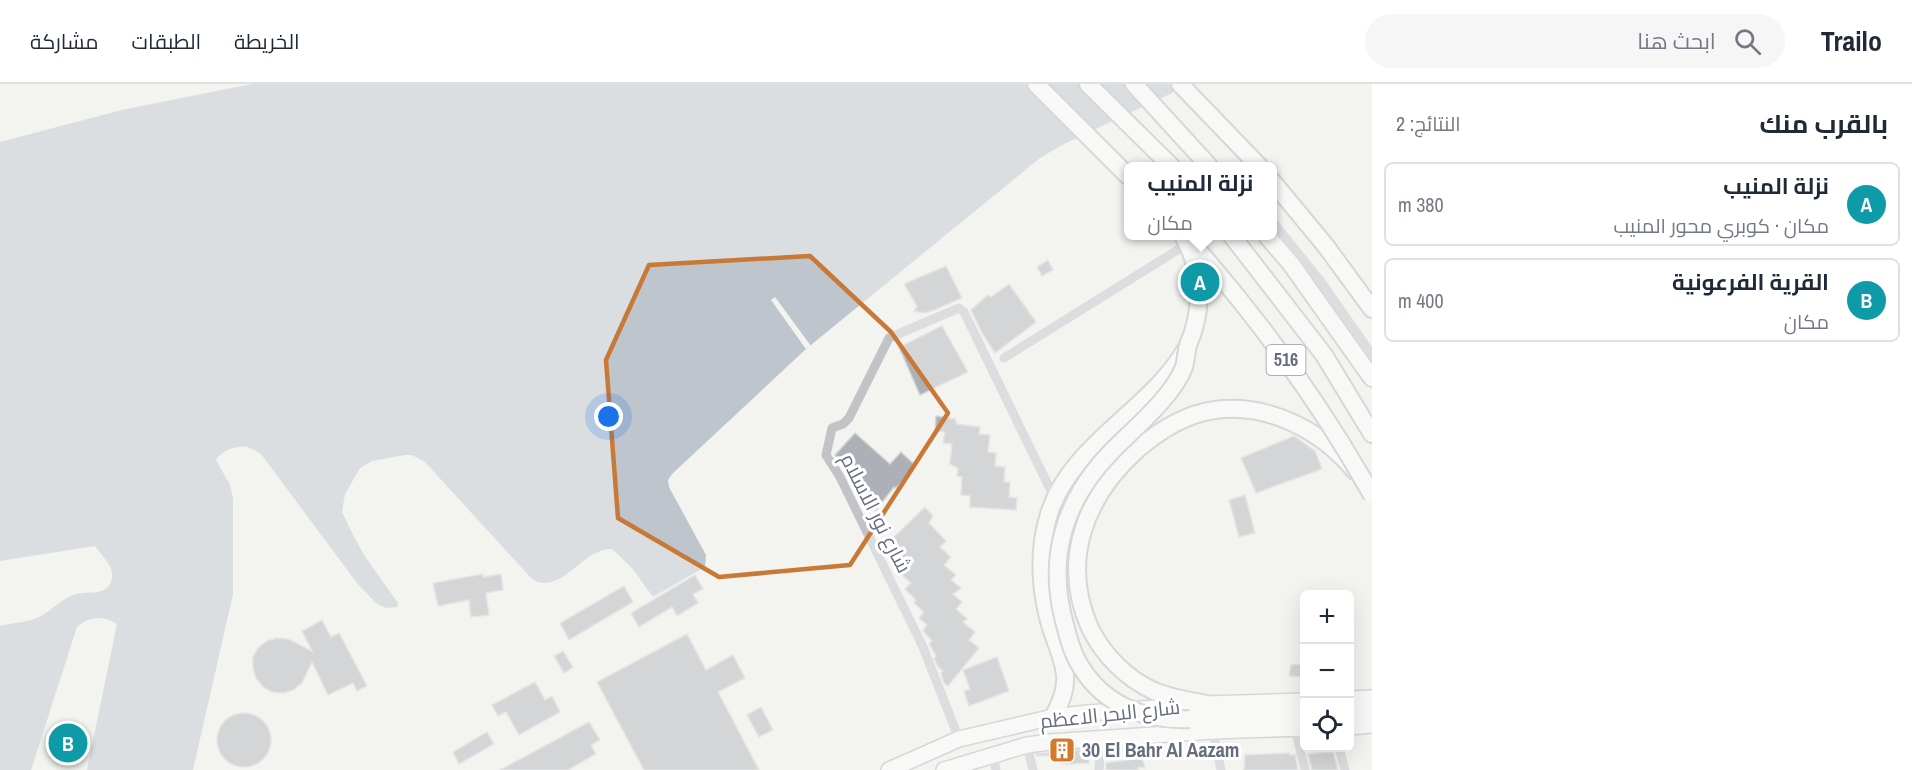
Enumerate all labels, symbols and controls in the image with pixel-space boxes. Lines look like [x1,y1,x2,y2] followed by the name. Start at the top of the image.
[1365,14,1785,68] search box
[1821,22,1882,60] text: Trailo
[1731,25,1764,58] icon: search
[1637,26,1716,56] text: ابحث هنا
[30,27,99,56] text: مشاركة
[132,27,201,56] text: الطبقات
[234,27,300,56] text: الخريطة
[1759,106,1888,141] text: بالقرب منك
[1396,110,1461,137] text: النتائج: 2
[1124,162,1277,240] popup
[1148,168,1253,198] text: نزلة المنيب
[1723,171,1829,201] text: نزلة المنيب
[1398,191,1444,218] text: 380 m
[1861,191,1872,218] text: A
[1148,209,1193,236] text: مكان
[1613,212,1829,239] text: مكان · كوبري محور المنيب
[1180,260,1220,304] pin: A
[1672,267,1829,297] text: القرية الفرعونية
[1398,287,1444,314] text: 400 m
[1861,287,1872,314] text: B
[1784,308,1829,335] text: مكان
[1266,345,1306,375] road number: 516
[594,402,623,431] your location
[834,448,918,578] street label: شارع نور الاسلام
[1300,590,1354,752] map controls
[1300,590,1354,644] button: +
[1300,644,1354,698] button: −
[1038,693,1182,735] street label: شارع البحر الاعظم
[1300,698,1354,752] button: locate
[48,720,88,766] pin: B
[1047,735,1077,765] building icon: 30 El Bahr Al Aazam
[1082,736,1239,763] place label: 30 El Bahr Al Aazam

